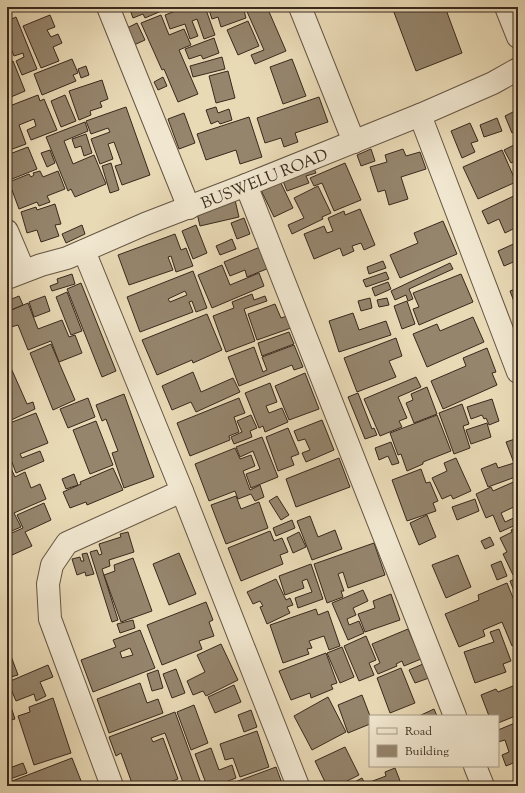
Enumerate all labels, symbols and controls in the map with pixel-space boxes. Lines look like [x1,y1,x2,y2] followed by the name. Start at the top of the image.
[198,144,332,216] street label: BUSWELU ROAD
[369,715,499,767] legend
[405,723,432,741] text: Road
[405,743,449,761] text: Building

